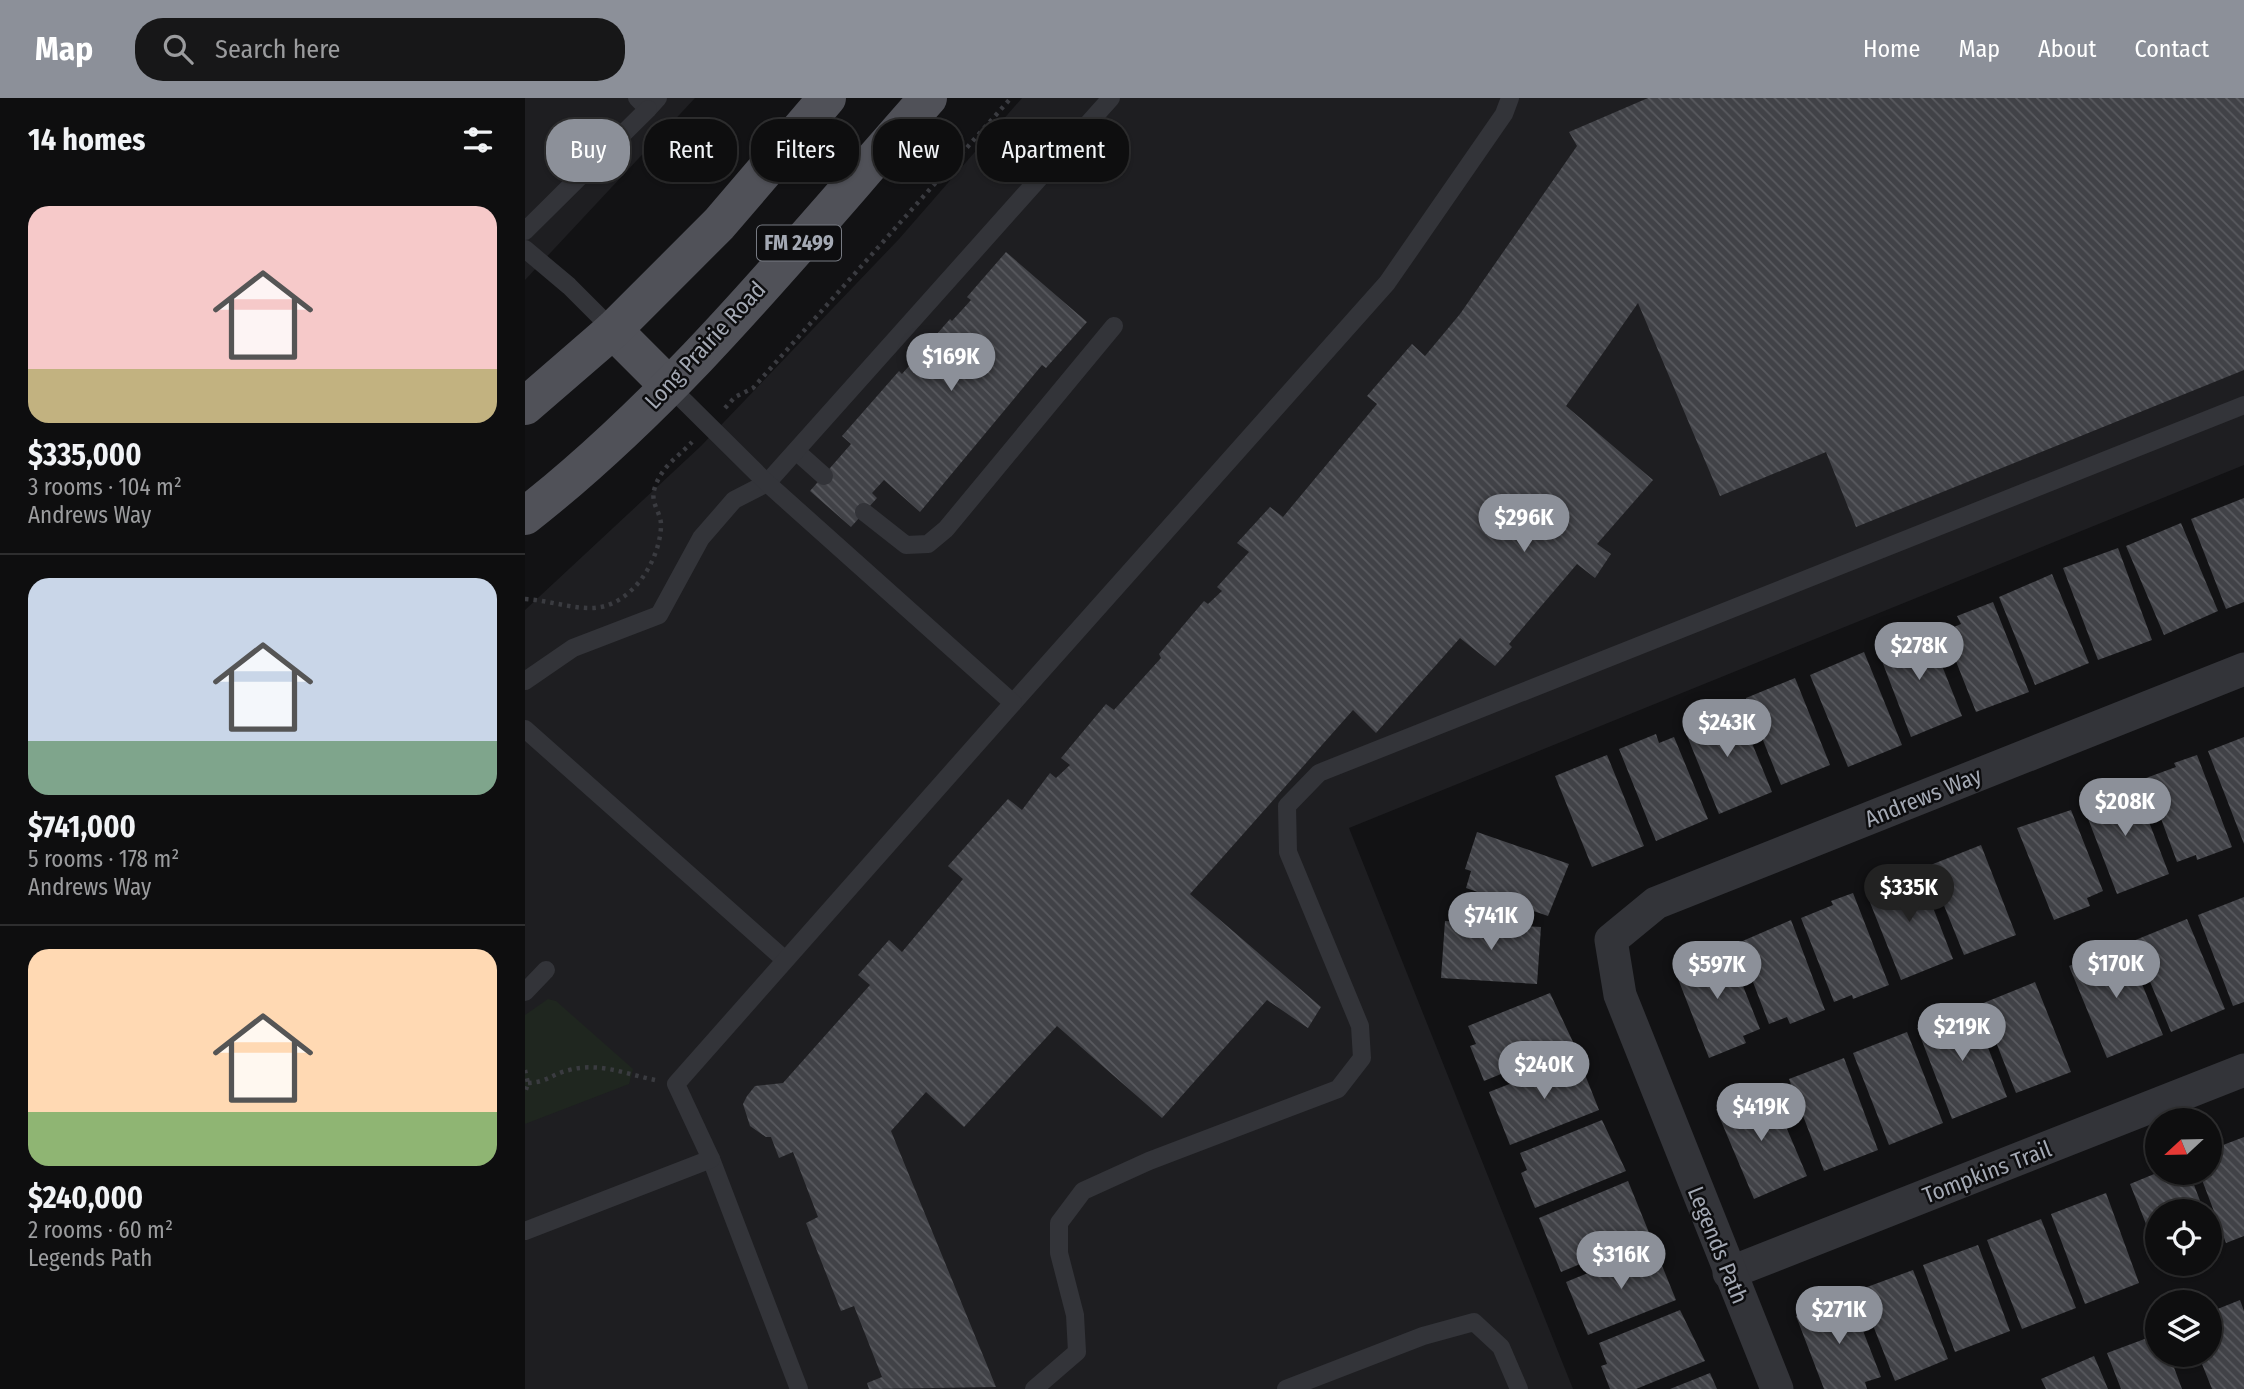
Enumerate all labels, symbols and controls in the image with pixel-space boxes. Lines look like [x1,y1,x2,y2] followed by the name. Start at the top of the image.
[135,18,625,81] search box
[35,29,93,69] text: Map
[159,30,197,68] icon: search
[215,34,340,65] text: Search here
[1863,35,1920,63] text: Home
[1958,35,2000,63] text: Map
[2038,35,2096,63] text: About
[2134,35,2209,63] text: Contact
[546,119,630,182] chip: Buy
[644,119,737,182] chip: Rent
[751,119,859,182] chip: Filters
[873,119,963,182] chip: New
[977,119,1129,182] chip: Apartment
[459,121,497,159] icon: filters
[28,122,145,158] text: 14 homes
[757,226,841,260] road number: FM 2499
[200,252,326,378] icon: home
[639,275,771,415] street label: Long Prairie Road
[902,334,1000,393] pin: $169K
[922,342,980,370] text: $169K
[28,437,142,473] text: $335,000
[28,473,182,501] text: 3 rooms · 104 m²
[1475,494,1573,554] pin: $296K
[28,501,151,529] text: Andrews Way
[1494,503,1554,531] text: $296K
[1870,622,1968,682] pin: $278K
[200,624,326,750] icon: home
[1891,631,1947,659] text: $278K
[1678,700,1776,759] pin: $243K
[1698,708,1756,736] text: $243K
[1861,761,1986,833] street label: Andrews Way
[2076,778,2174,838] pin: $208K
[2095,787,2155,815] text: $208K
[28,809,136,845] text: $741,000
[28,845,179,873] text: 5 rooms · 178 m²
[1860,864,1958,924] pin: $335K
[28,873,151,901] text: Andrews Way
[1880,873,1938,901] text: $335K
[1442,892,1540,952] pin: $741K
[1464,901,1518,929] text: $741K
[2067,940,2165,1000] pin: $170K
[1668,942,1766,1001] pin: $597K
[2088,949,2144,977] text: $170K
[1688,950,1746,978] text: $597K
[200,995,326,1121] icon: home
[1913,1004,2011,1063] pin: $219K
[1934,1012,1990,1040] text: $219K
[1495,1042,1593,1101] pin: $240K
[1514,1050,1574,1078] text: $240K
[1712,1084,1810,1143] pin: $419K
[1733,1092,1789,1120] text: $419K
[2145,1108,2223,1185] north arrow
[2145,1108,2222,1367] map controls
[1919,1135,2055,1209] street label: Tompkins Trail
[28,1180,143,1216] text: $240,000
[1682,1182,1754,1308] street label: Legends Path
[2145,1199,2222,1276] button: locate
[28,1216,173,1244] text: 2 rooms · 60 m²
[1572,1232,1670,1291] pin: $316K
[1593,1240,1650,1268] text: $316K
[28,1244,152,1272] text: Legends Path
[1790,1286,1888,1346] pin: $271K
[2145,1290,2222,1367] button: layers
[1812,1295,1866,1323] text: $271K

